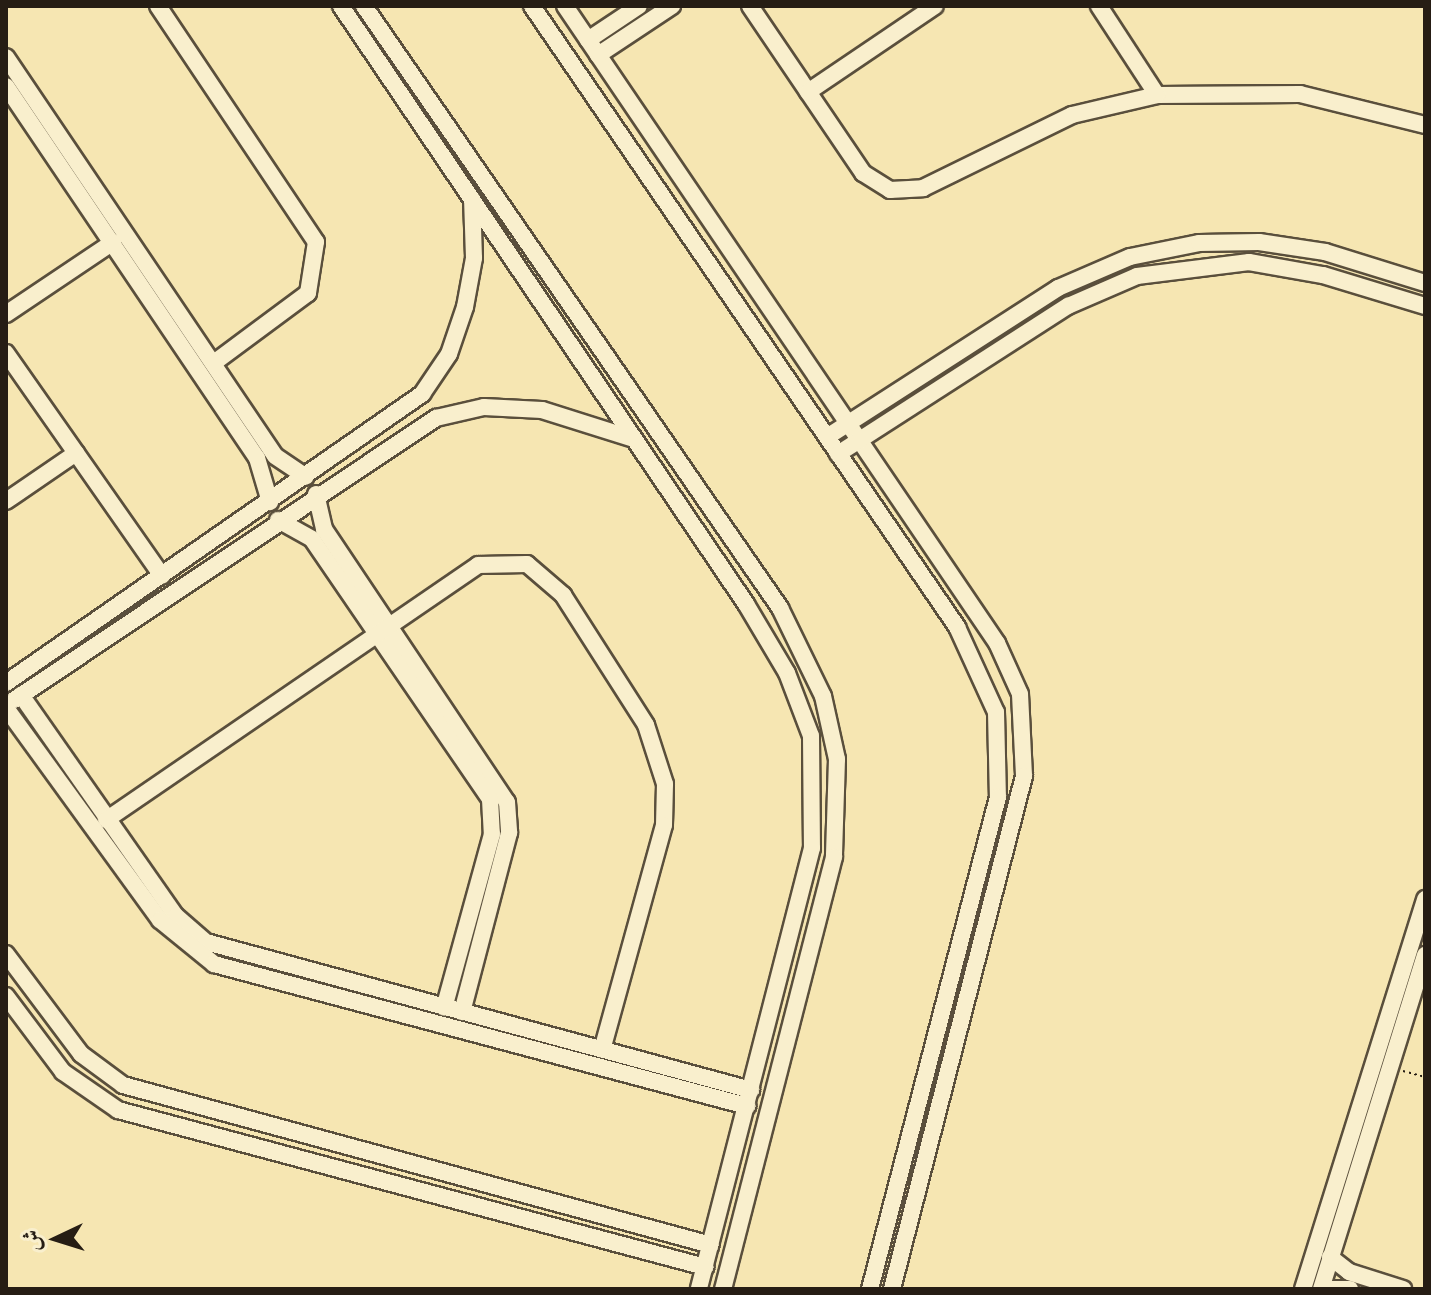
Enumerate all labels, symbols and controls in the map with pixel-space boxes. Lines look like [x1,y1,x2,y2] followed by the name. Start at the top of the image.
[16,1199,96,1279] north arrow
[17,1229,47,1253] text: ش

